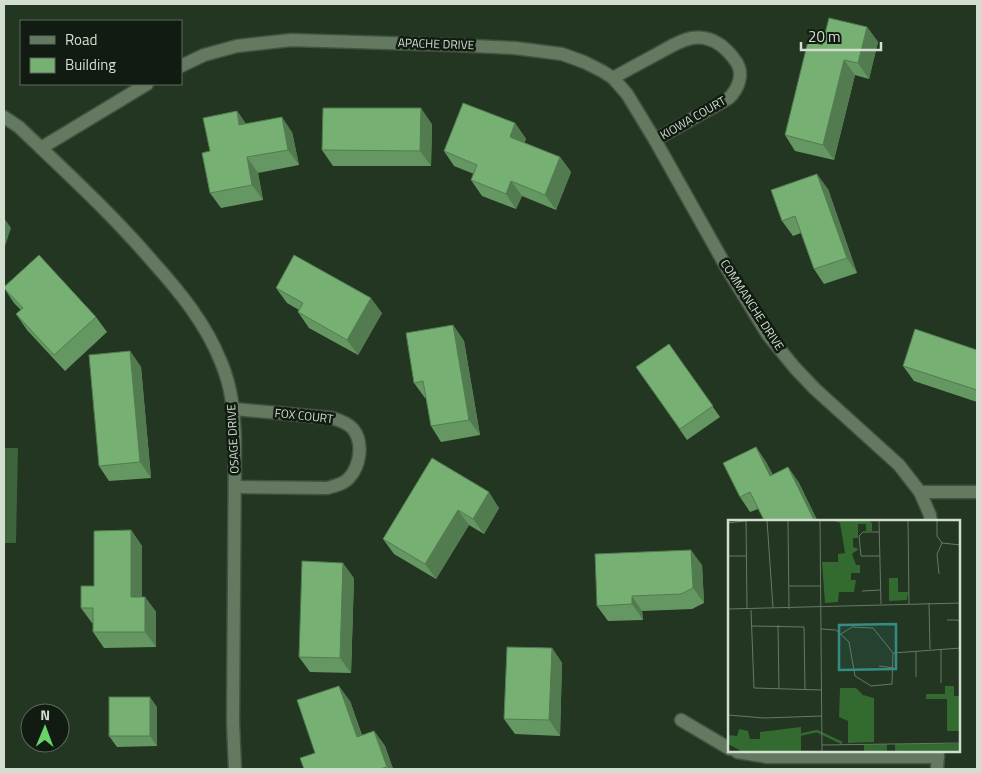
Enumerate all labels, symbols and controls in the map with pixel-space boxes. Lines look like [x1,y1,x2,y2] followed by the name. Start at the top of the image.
[20,20,182,85] legend
[801,20,881,52] scale bar
[808,25,841,48] text: 20 m
[65,28,97,51] text: Road
[397,33,475,54] street label: APACHE DRIVE
[65,53,116,76] text: Building
[656,91,730,144] street label: KIOWA COURT
[716,255,789,354] street label: COMMANCHE DRIVE
[221,403,244,474] street label: OSAGE DRIVE
[274,403,335,428] street label: FOX COURT
[728,520,961,753] inset map
[20,703,70,753] north arrow
[40,704,50,725] text: N

